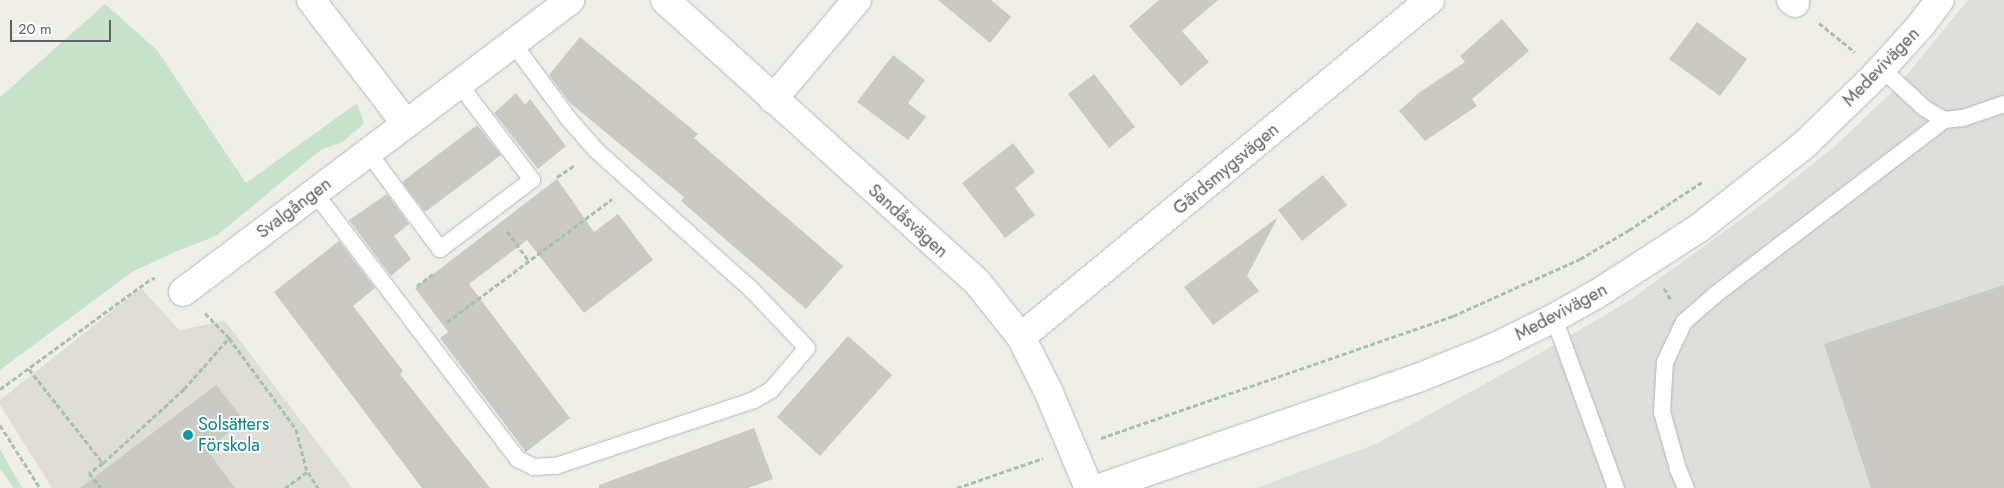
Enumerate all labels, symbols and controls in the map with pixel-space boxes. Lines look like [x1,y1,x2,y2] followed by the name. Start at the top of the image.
[12,10,114,42] scale bar
[18,18,52,40] text: 20 m
[1838,23,1924,111] street label: Medevivägen
[1169,119,1283,219] street label: Gärdsmygsvägen
[252,173,336,243] street label: Svalgången
[864,180,952,262] street label: Sandåsvägen
[1511,279,1611,345] street label: Medevivägen
[198,414,269,456] place label: Solsätters Förskola
[182,429,194,441] marker: Solsätters Förskola

